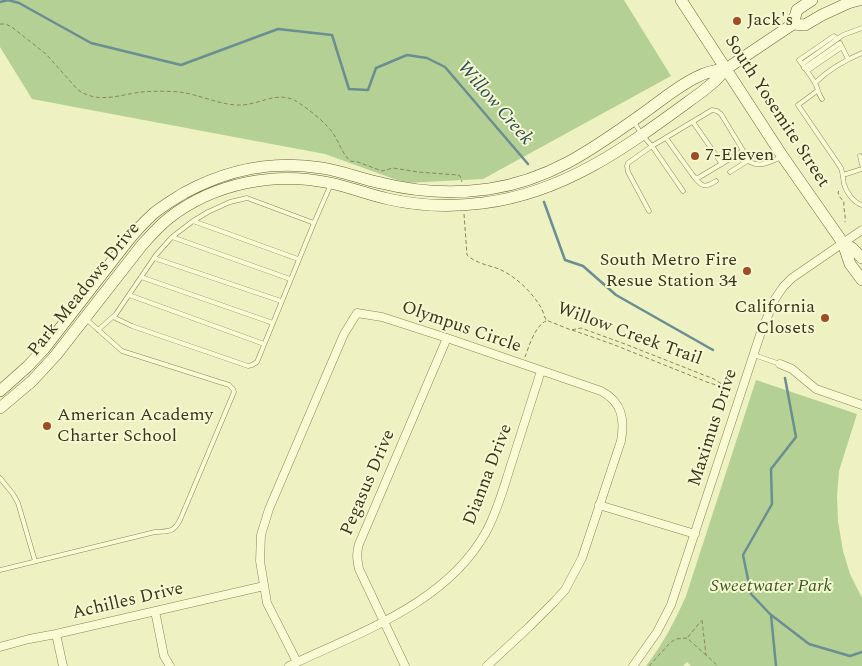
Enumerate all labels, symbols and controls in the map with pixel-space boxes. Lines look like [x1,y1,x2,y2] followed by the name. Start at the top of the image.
[747,10,793,32] place label: Jack's
[731,15,743,27] marker: Jack's
[719,32,833,192] street label: South Yosemite Street
[451,57,537,151] water label: Willow Creek
[705,145,774,167] place label: 7-Eleven
[689,150,701,162] marker: 7-Eleven
[24,219,146,361] street label: Park Meadows Drive
[600,250,737,292] place label: South Metro Fire Resue Station 34
[741,265,753,277] marker: South Metro Fire Resue Station 34
[398,297,524,359] street label: Olympus Circle
[734,297,815,340] place label: California Closets
[554,299,704,371] street label: Willow Creek Trail
[819,312,831,324] marker: California Closets
[685,366,743,490] street label: Maximus Drive
[57,405,213,448] place label: American Academy Charter School
[41,420,53,432] marker: American Academy Charter School
[460,421,518,529] street label: Dianna Drive
[337,427,401,539] street label: Pegasus Drive
[710,576,832,598] park label: Sweetwater Park
[70,579,186,625] street label: Achilles Drive

